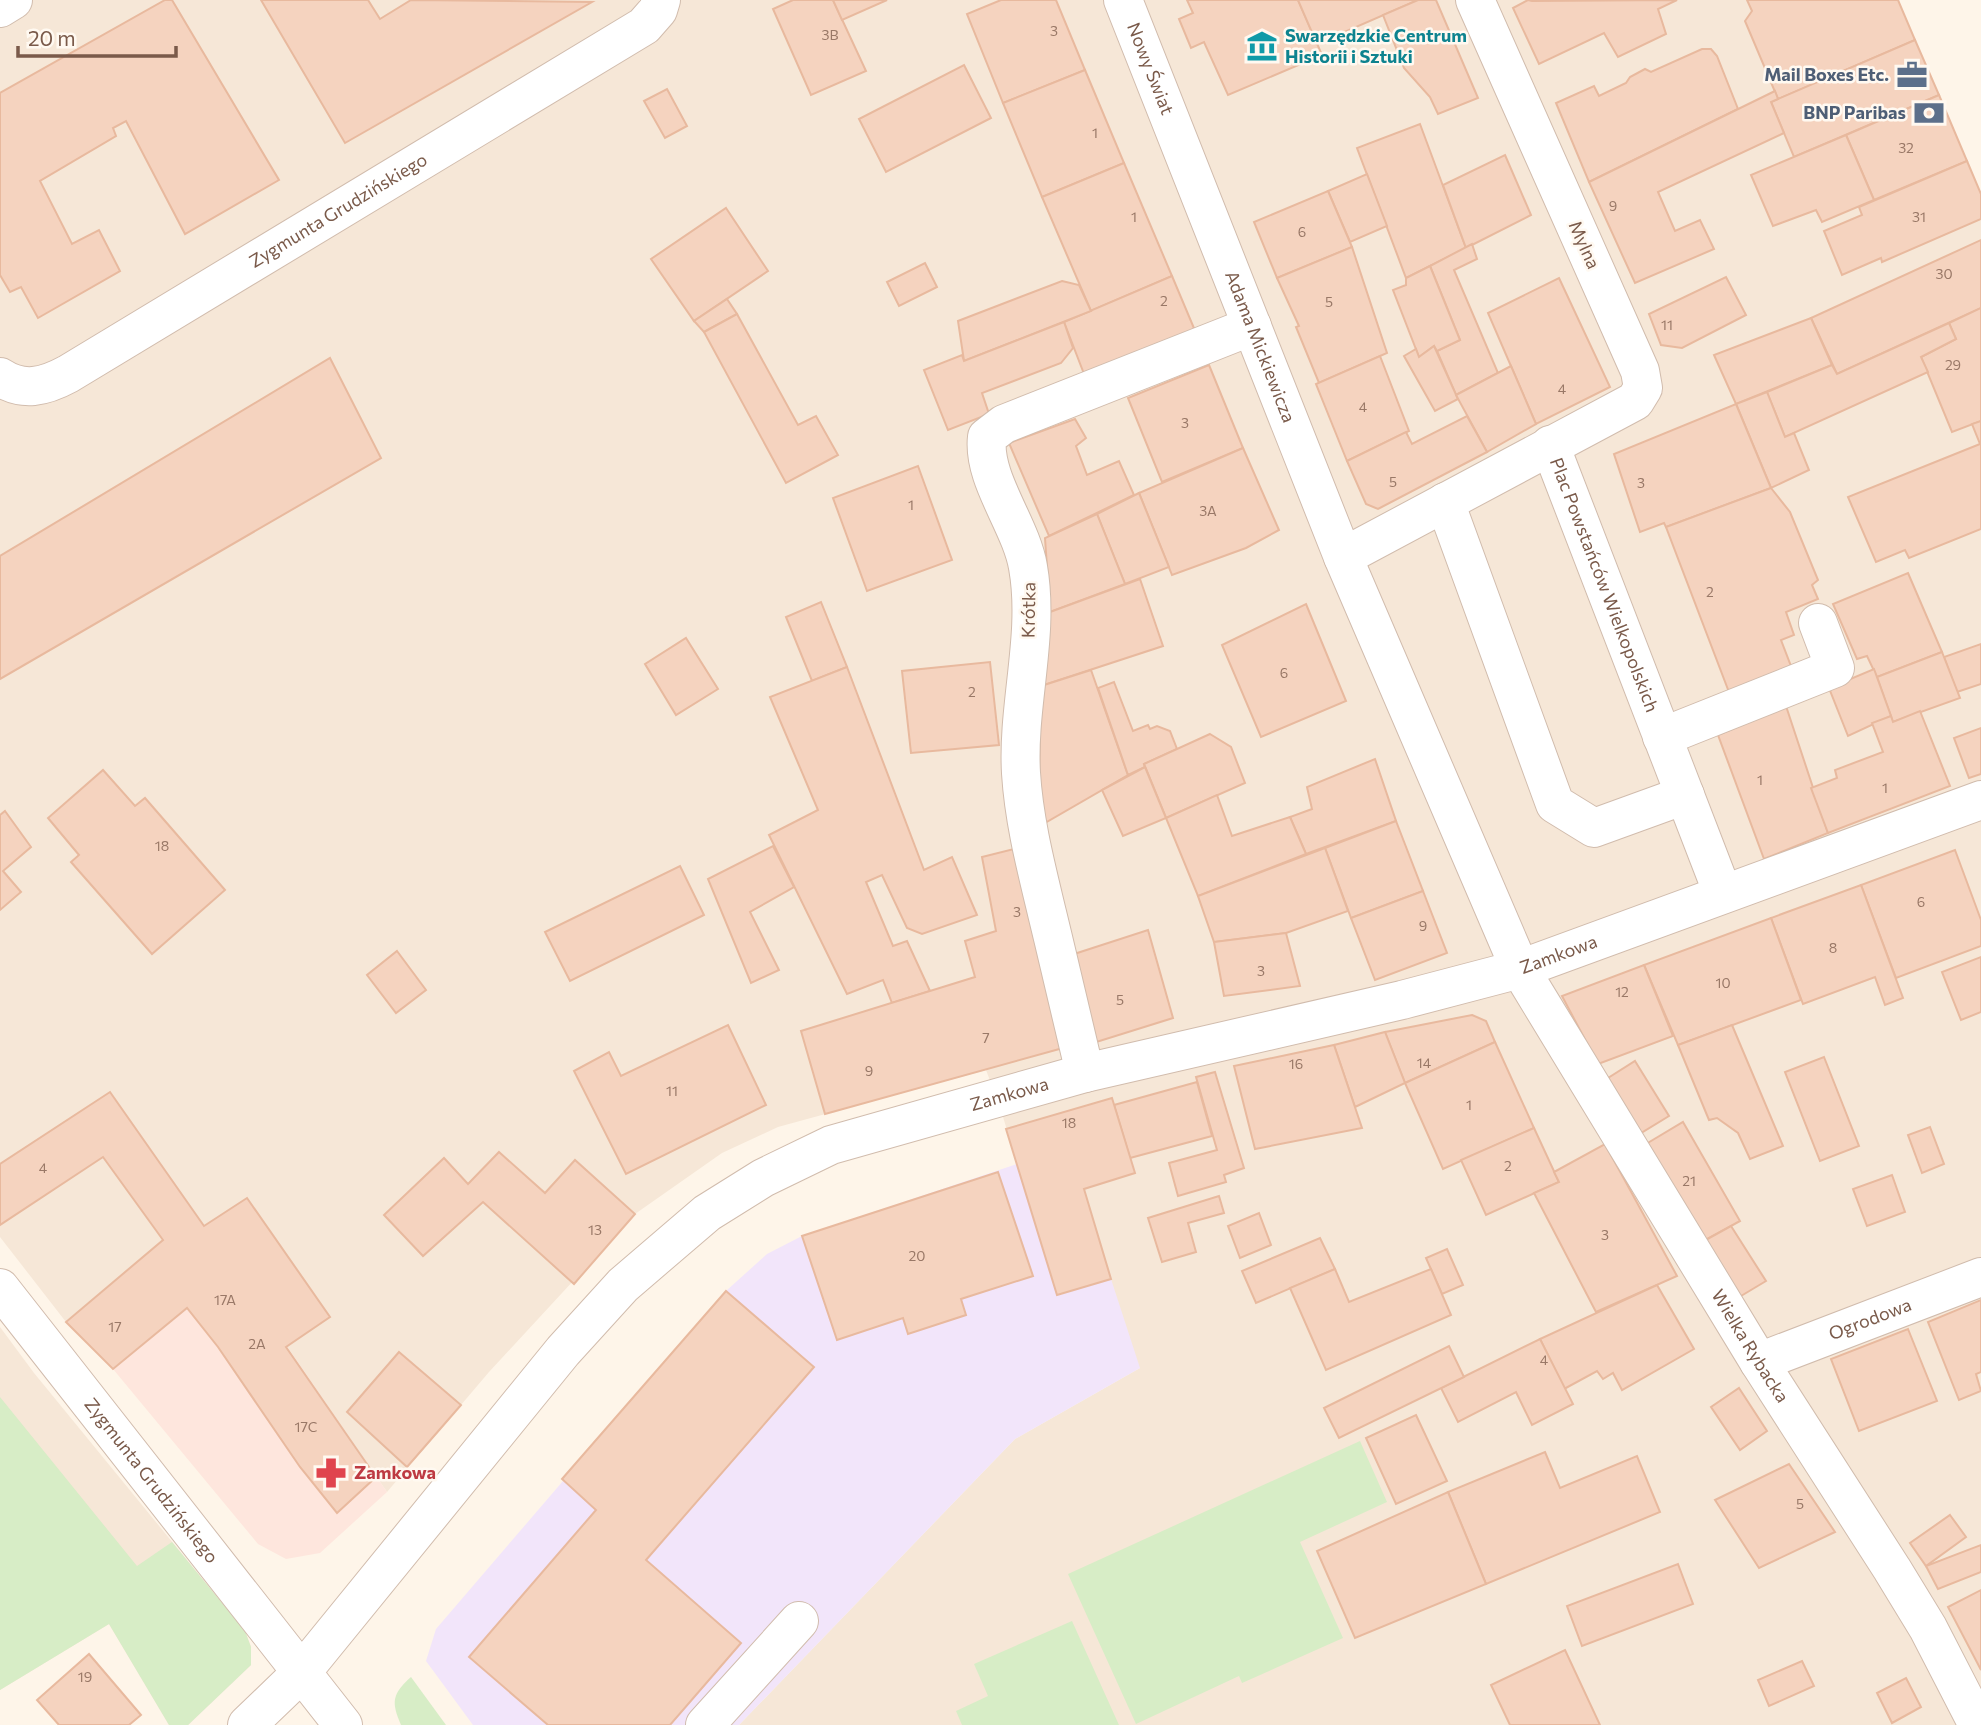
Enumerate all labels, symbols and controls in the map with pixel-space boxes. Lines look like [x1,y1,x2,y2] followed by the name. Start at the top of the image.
[18,14,175,58] scale bar
[1123,19,1179,118] street label: Nowy Świat
[1050,22,1058,39] house number: 3
[1285,24,1467,67] place label: Swarzędzkie Centrum Historii i Sztuki
[28,25,76,50] text: 20 m
[821,26,839,43] house number: 3B
[1245,29,1279,63] museum icon: Swarzędzkie Centrum Historii i Sztuki
[1895,58,1929,92] office icon: Mail Boxes Etc.
[1764,63,1889,85] place label: Mail Boxes Etc.
[1912,96,1946,130] bank icon: BNP Paribas
[1803,101,1906,123] place label: BNP Paribas
[1092,124,1098,141] house number: 1
[1898,139,1914,156] house number: 32
[245,148,431,272] street label: Zygmunta Grudzińskiego
[1609,197,1617,214] house number: 9
[1131,208,1137,225] house number: 1
[1912,208,1926,225] house number: 31
[1565,217,1605,272] street label: Mylna
[1298,223,1306,240] house number: 6
[1935,265,1953,282] house number: 30
[1221,268,1301,426] street label: Adama Mickiewicza
[1160,292,1168,309] house number: 2
[1325,293,1333,310] house number: 5
[1661,316,1673,333] house number: 11
[1945,356,1961,373] house number: 29
[1558,380,1567,397] house number: 4
[1359,398,1368,415] house number: 4
[1181,414,1189,431] house number: 3
[1546,454,1664,715] street label: Plac Powstańców Wielkopolskich
[1389,473,1397,490] house number: 5
[1637,474,1645,491] house number: 3
[908,496,914,513] house number: 1
[1199,502,1217,519] house number: 3A
[1017,582,1039,638] street label: Krótka
[1706,583,1714,600] house number: 2
[1280,664,1288,681] house number: 6
[968,683,976,700] house number: 2
[1757,771,1763,788] house number: 1
[1882,779,1888,796] house number: 1
[155,837,169,854] house number: 18
[1917,893,1925,910] house number: 6
[1013,903,1021,920] house number: 3
[1419,917,1427,934] house number: 9
[1517,930,1600,978] street label: Zamkowa
[1829,939,1837,956] house number: 8
[1257,962,1265,979] house number: 3
[1715,974,1731,991] house number: 10
[1615,983,1629,1000] house number: 12
[1116,991,1124,1008] house number: 5
[982,1029,990,1046] house number: 7
[1417,1054,1432,1071] house number: 14
[1289,1055,1303,1072] house number: 16
[865,1062,873,1079] house number: 9
[967,1072,1051,1115] street label: Zamkowa
[666,1082,678,1099] house number: 11
[1466,1096,1472,1113] house number: 1
[1062,1114,1076,1131] house number: 18
[1504,1157,1512,1174] house number: 2
[39,1159,48,1176] house number: 4
[1682,1172,1696,1189] house number: 21
[588,1221,602,1238] house number: 13
[1601,1226,1609,1243] house number: 3
[909,1247,925,1264] house number: 20
[1707,1285,1794,1406] street label: Wielka Rybacka
[214,1291,236,1308] house number: 17A
[1825,1293,1914,1344] street label: Ogrodowa
[108,1318,122,1335] house number: 17
[248,1335,266,1352] house number: 2A
[1540,1351,1549,1368] house number: 4
[80,1393,224,1567] street label: Zygmunta Grudzińskiego
[295,1418,317,1435] house number: 17C
[314,1456,348,1490] pharmacy icon: Zamkowa
[354,1461,436,1483] place label: Zamkowa
[1796,1495,1804,1512] house number: 5
[78,1668,92,1685] house number: 19

